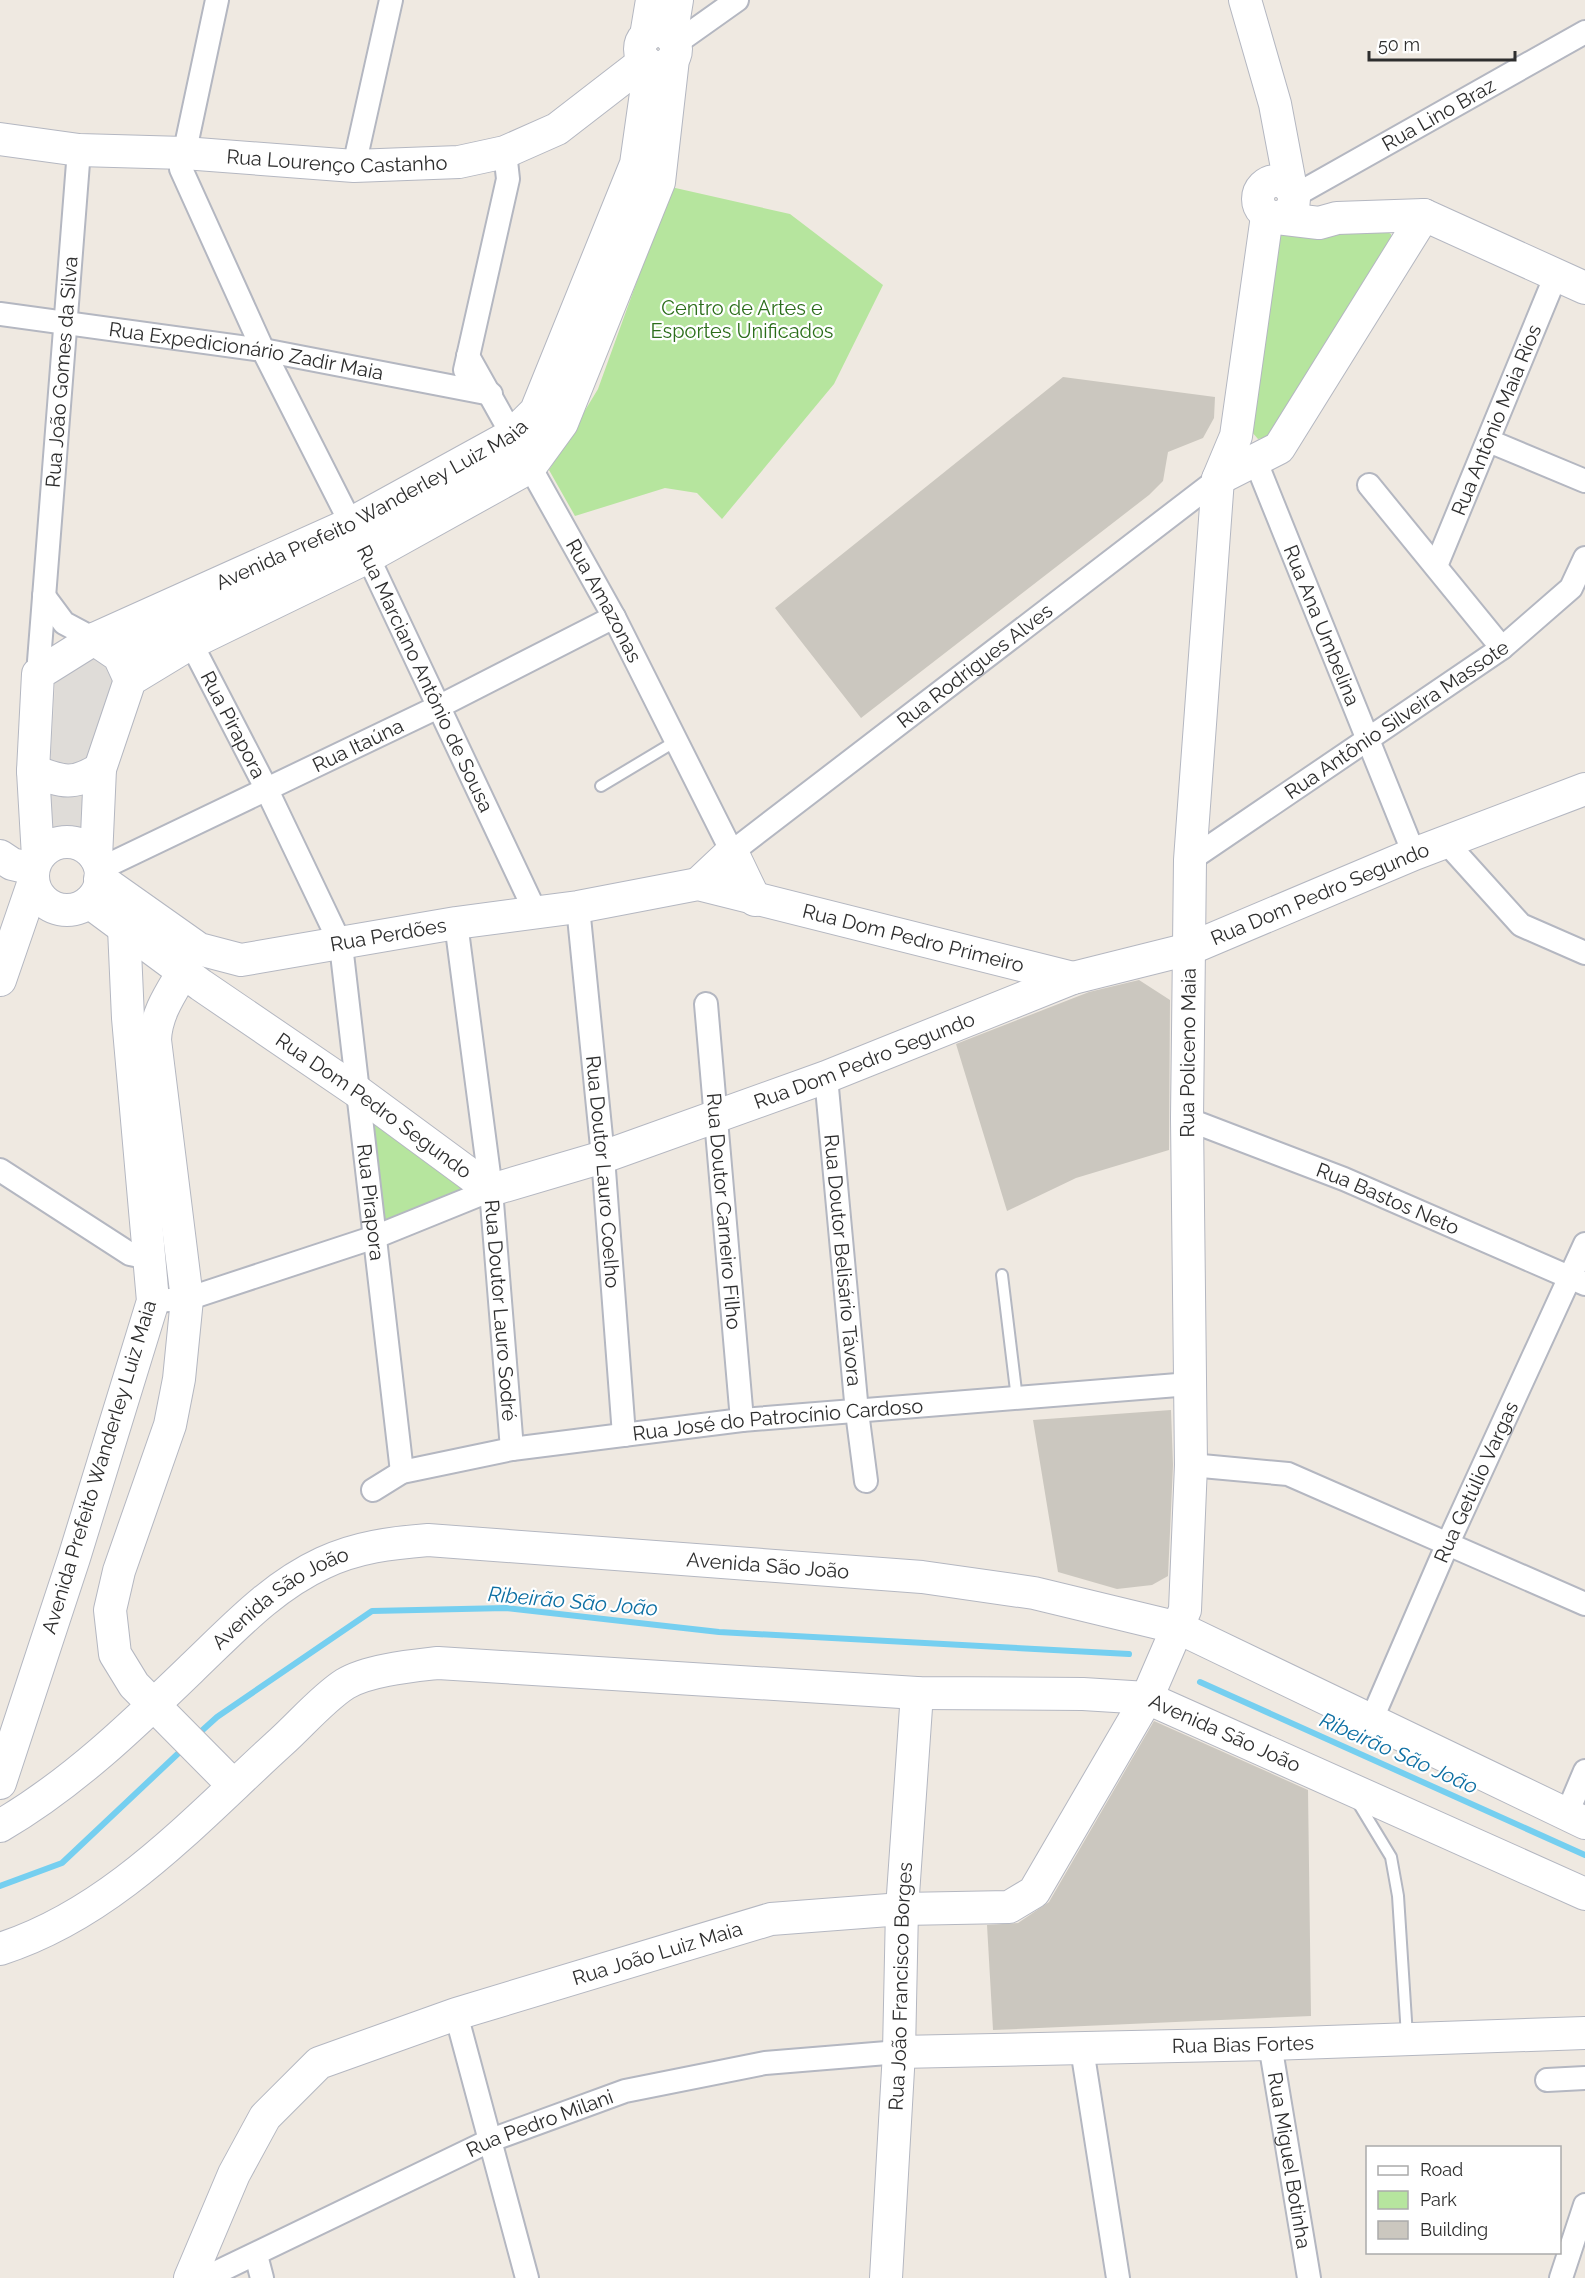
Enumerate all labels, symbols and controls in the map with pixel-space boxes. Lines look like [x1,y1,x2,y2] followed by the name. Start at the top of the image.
[1369,24,1514,62] scale bar
[1378,34,1420,55] text: 50 m
[1378,73,1500,156] street label: Rua Lino Braz
[226,144,448,178] street label: Rua Lourenço Castanho
[41,255,83,489] street label: Rua João Gomes da Silva
[650,296,834,343] park label: Centro de Artes e Esportes Unificados
[107,317,386,385] street label: Rua Expedicionário Zadir Maia
[1446,321,1546,519] street label: Rua Antônio Maia Rios
[212,414,533,595] street label: Avenida Prefeito Wanderley Luiz Maia
[561,535,647,666] street label: Rua Amazonas
[352,541,499,816] street label: Rua Marciano Antônio de Sousa
[1279,541,1365,709] street label: Rua Ana Umbelina
[892,598,1057,733] street label: Rua Rodrigues Alves
[1280,635,1514,804] street label: Rua Antônio Silveira Massote
[196,667,271,782] street label: Rua Pirapora
[309,713,407,777] street label: Rua Itaúna
[1207,837,1433,950] street label: Rua Dom Pedro Segundo
[800,899,1027,977] street label: Rua Dom Pedro Primeiro
[328,913,448,956] street label: Rua Perdões
[1175,968,1201,1138] street label: Rua Policeno Maia
[751,1007,978,1114] street label: Rua Dom Pedro Segundo
[271,1028,476,1184] street label: Rua Dom Pedro Segundo
[581,1054,625,1289] street label: Rua Doutor Lauro Coelho
[702,1092,746,1331] street label: Rua Doutor Carneiro Filho
[819,1133,867,1387] street label: Rua Doutor Belisário Távora
[352,1142,389,1262] street label: Rua Pirapora
[1313,1158,1463,1240] street label: Rua Bastos Neto
[480,1199,522,1422] street label: Rua Doutor Lauro Sodré
[37,1297,161,1637] street label: Avenida Prefeito Wanderley Luiz Maia
[631,1393,924,1446] street label: Rua José do Patrocínio Cardoso
[1429,1398,1523,1566] street label: Rua Getúlio Vargas
[207,1542,352,1654] street label: Avenida São João
[686,1547,850,1584] street label: Avenida São João
[487,1581,659,1621] water label: Ribeirão São João
[1146,1689,1304,1777] street label: Avenida São João
[1316,1707,1482,1799] water label: Ribeirão São João
[884,1861,917,2111] street label: Rua João Francisco Borges
[570,1916,745,1990] street label: Rua João Luiz Maia
[1172,2030,1314,2058] street label: Rua Bias Fortes
[1263,2070,1316,2251] street label: Rua Miguel Botinha
[462,2084,616,2162] street label: Rua Pedro Milani
[1366,2146,1561,2254] legend
[1420,2159,1463,2180] text: Road
[1420,2189,1457,2210] text: Park
[1420,2219,1488,2240] text: Building

